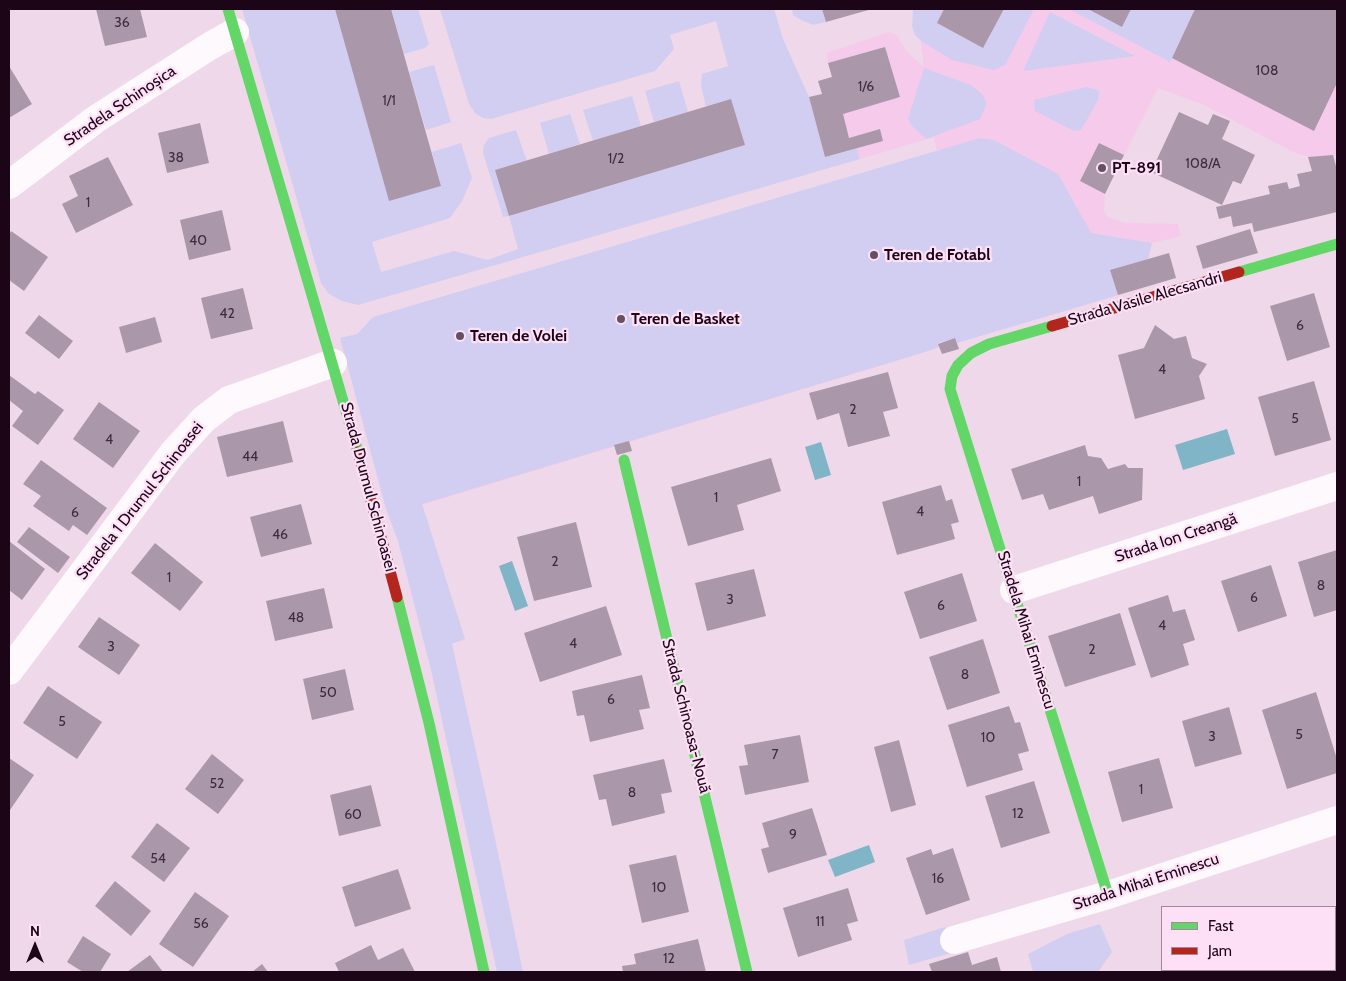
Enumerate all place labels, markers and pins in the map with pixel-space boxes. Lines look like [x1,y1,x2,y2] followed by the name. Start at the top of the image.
[1112,158,1161,178] place label: PT-891
[1096,162,1108,174] marker: PT-891
[884,245,990,265] place label: Teren de Fotabl
[868,249,880,261] marker: Teren de Fotabl
[631,309,740,329] place label: Teren de Basket
[615,313,627,325] marker: Teren de Basket
[470,326,567,346] place label: Teren de Volei
[454,330,466,342] marker: Teren de Volei

